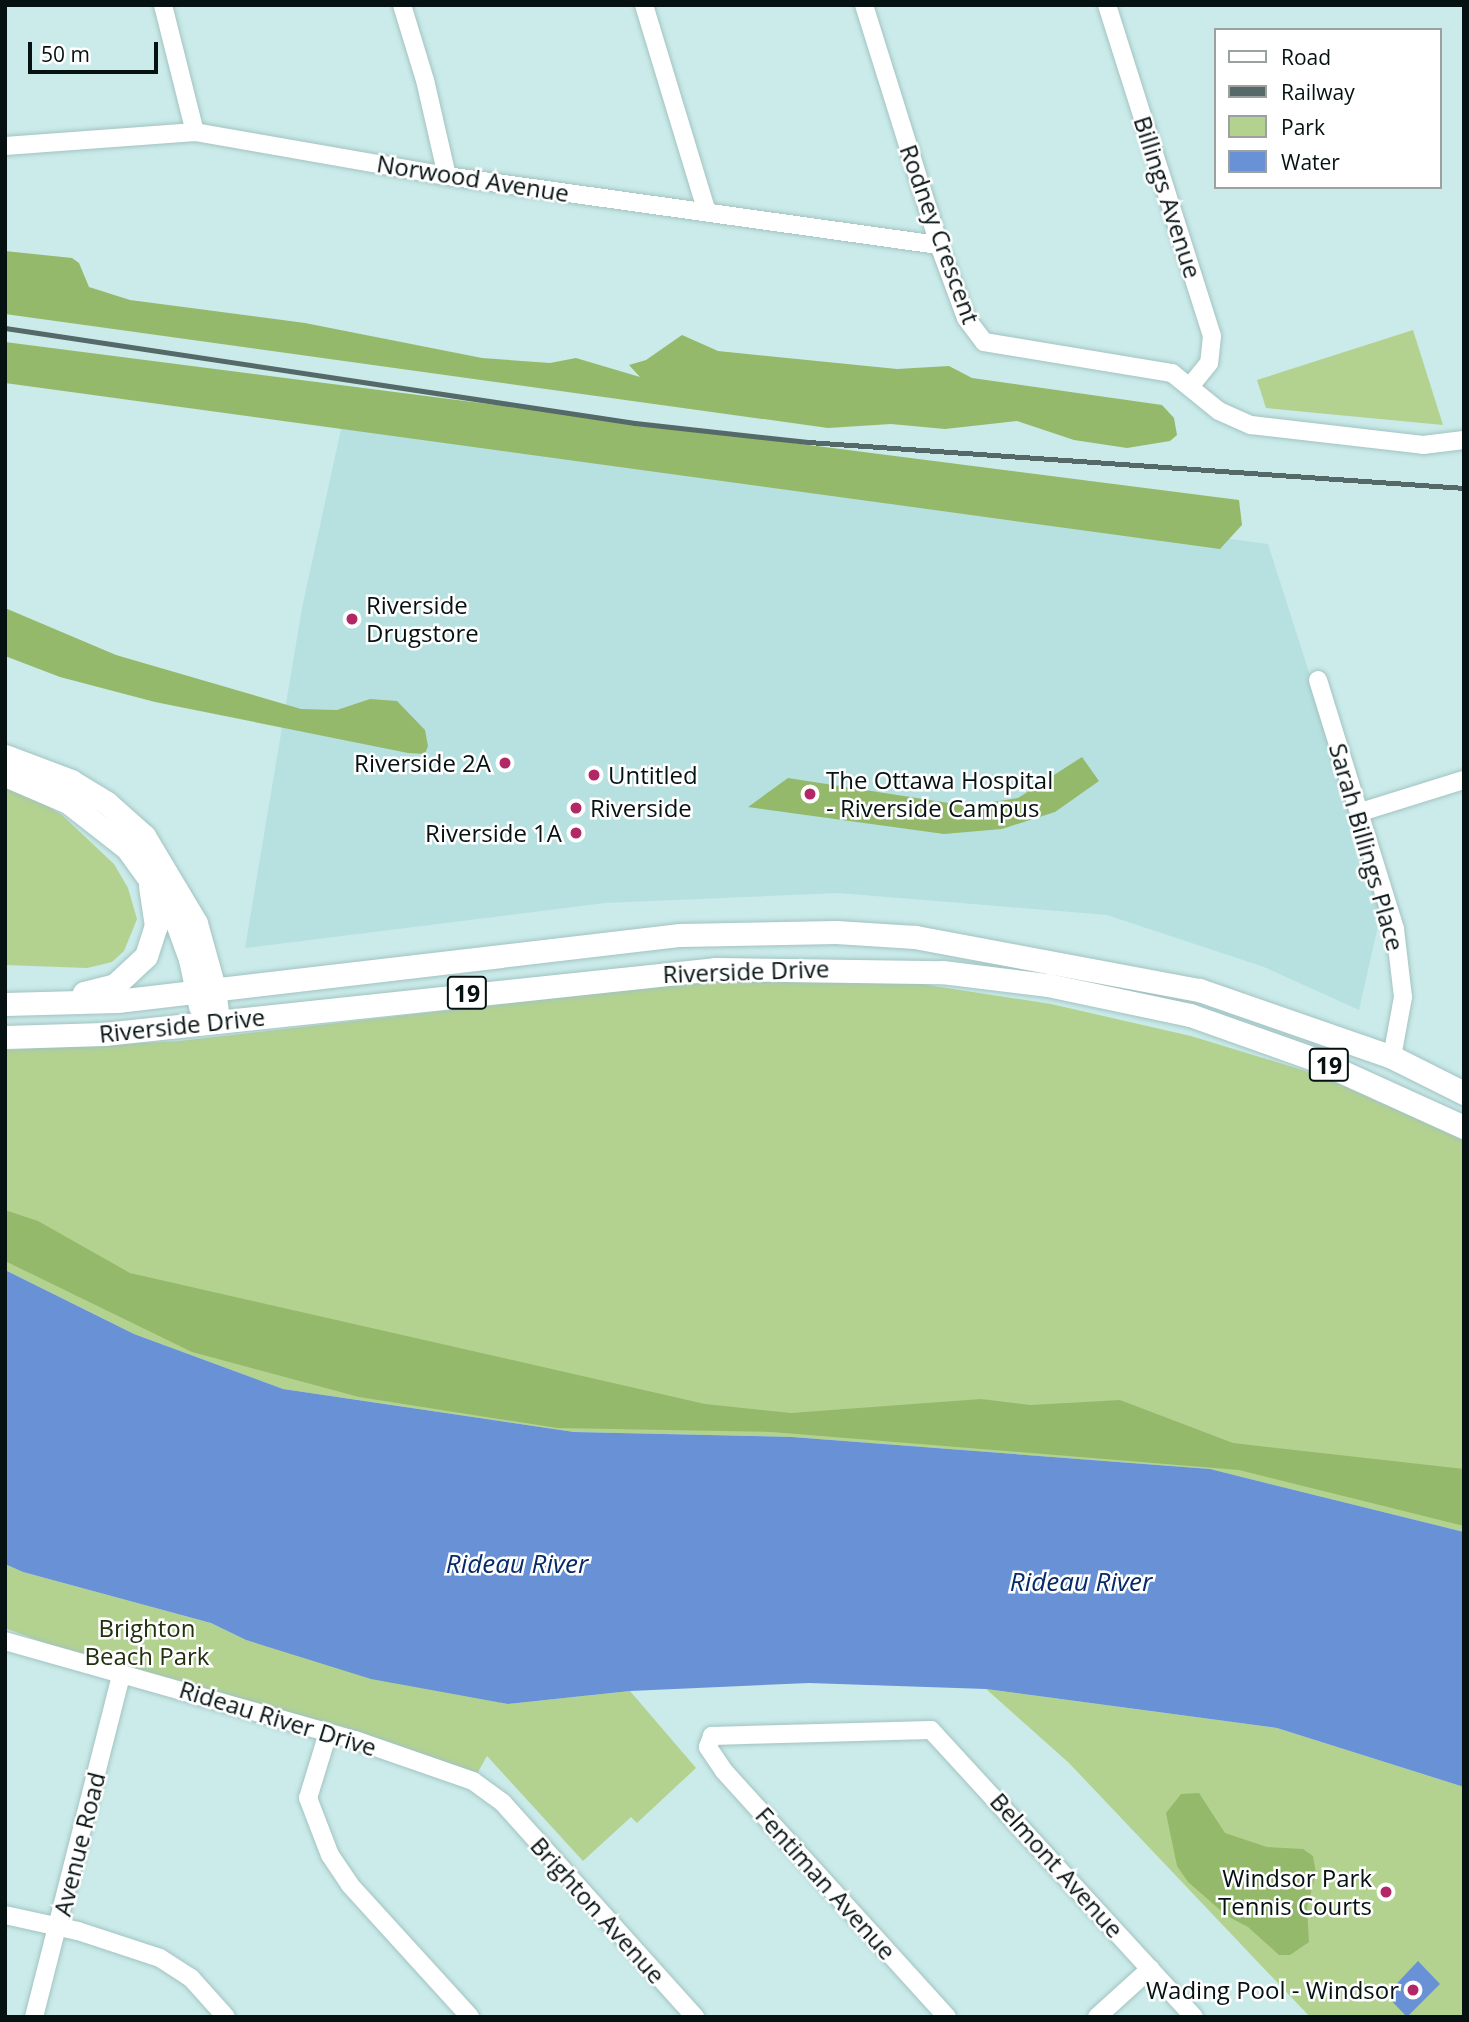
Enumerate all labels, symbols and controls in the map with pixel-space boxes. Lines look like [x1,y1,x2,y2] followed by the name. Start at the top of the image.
[32,28,161,72] scale bar
[1214,28,1441,189] legend
[41,40,90,68] text: 50 m
[1281,43,1331,71] text: Road
[1281,78,1355,106] text: Railway
[1128,112,1208,282] street label: Billings Avenue
[1281,113,1325,141] text: Park
[894,141,986,327] street label: Rodney Crescent
[1281,148,1340,176] text: Water
[375,149,571,207] street label: Norwood Avenue
[366,591,479,647] place label: Riverside Drugstore
[344,611,360,627] marker: Riverside Drugstore
[1324,740,1410,954] street label: Sarah Billings Place
[354,749,491,777] place label: Riverside 2A
[497,755,513,771] marker: Riverside 2A
[608,761,698,789] place label: Untitled
[826,766,1053,822] place label: The Ottawa Hospital - Riverside Campus
[586,767,602,783] marker: Untitled
[800,784,820,804] marker: The Ottawa Hospital - Riverside Campus
[590,794,692,822] place label: Riverside
[568,800,584,816] marker: Riverside
[425,819,562,847] place label: Riverside 1A
[568,825,584,841] marker: Riverside 1A
[662,954,830,988] street label: Riverside Drive
[446,974,488,1012] road number: 19
[98,1002,266,1048] street label: Riverside Drive
[1308,1046,1350,1084] road number: 19
[446,1548,588,1580] water label: Rideau River
[1010,1566,1152,1598] water label: Rideau River
[85,1614,209,1670] park label: Brighton Beach Park
[176,1674,380,1762] street label: Rideau River Drive
[47,1769,111,1919] street label: Avenue Road
[984,1787,1130,1943] street label: Belmont Avenue
[750,1801,902,1965] street label: Fentiman Avenue
[525,1831,671,1989] street label: Brighton Avenue
[1218,1864,1372,1920] place label: Windsor Park Tennis Courts
[1378,1884,1394,1900] marker: Windsor Park Tennis Courts
[1146,1976,1399,2004] place label: Wading Pool - Windsor
[1405,1982,1421,1998] marker: Wading Pool - Windsor

